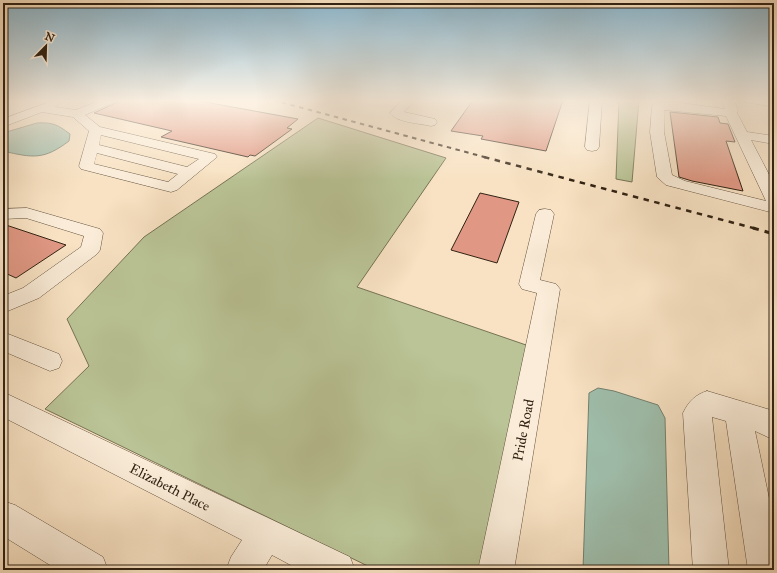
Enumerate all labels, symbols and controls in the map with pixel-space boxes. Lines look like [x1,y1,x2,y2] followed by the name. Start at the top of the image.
[26,26,66,66] north arrow
[43,29,57,45] text: N
[509,398,538,462] street label: Pride Road
[127,460,213,515] street label: Elizabeth Place

